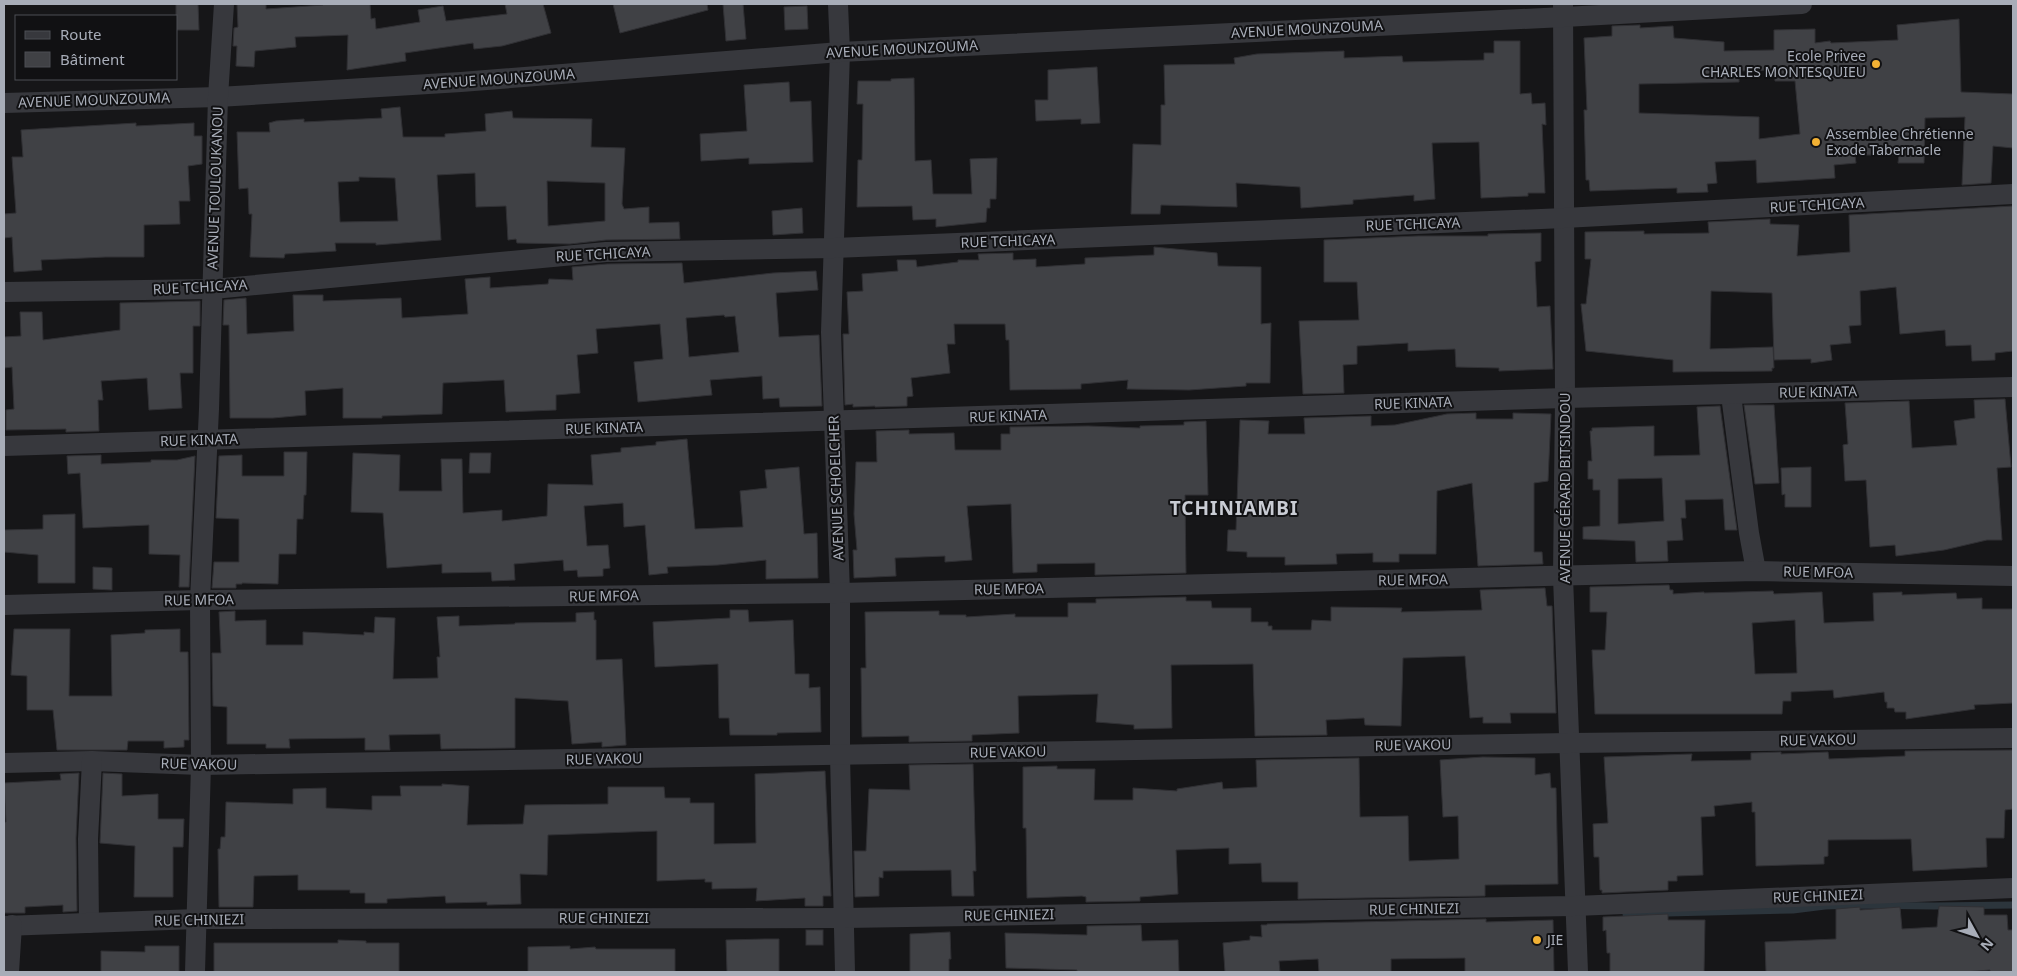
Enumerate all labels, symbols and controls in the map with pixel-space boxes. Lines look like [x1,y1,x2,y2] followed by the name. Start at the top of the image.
[15,15,178,80] legend
[1231,15,1383,42] street label: AVENUE MOUNZOUMA
[60,24,102,44] text: Route
[826,35,978,62] street label: AVENUE MOUNZOUMA
[1701,46,1866,81] place label: Ecole Privee CHARLES MONTESQUIEU
[60,49,125,69] text: Bâtiment
[1870,58,1882,70] marker: Ecole Privee CHARLES MONTESQUIEU
[422,64,576,93] street label: AVENUE MOUNZOUMA
[18,87,170,112] street label: AVENUE MOUNZOUMA
[202,106,227,270] street label: AVENUE TOULOUKANOU
[1826,124,1974,159] place label: Assemblee Chrétienne Exode Tabernacle
[1810,136,1822,148] marker: Assemblee Chrétienne Exode Tabernacle
[1769,193,1865,216] street label: RUE TCHICAYA
[1365,212,1461,235] street label: RUE TCHICAYA
[960,229,1056,252] street label: RUE TCHICAYA
[555,242,651,265] street label: RUE TCHICAYA
[152,275,248,298] street label: RUE TCHICAYA
[1779,381,1857,402] street label: RUE KINATA
[1374,392,1452,413] street label: RUE KINATA
[1555,392,1574,584] street label: AVENUE GÉRARD BITSINDOU
[969,405,1047,426] street label: RUE KINATA
[823,415,848,561] street label: AVENUE SCHOELCHER
[565,417,643,438] street label: RUE KINATA
[160,429,238,450] street label: RUE KINATA
[1170,495,1298,521] district label: TCHINIAMBI
[1783,561,1853,582] street label: RUE MFOA
[1378,569,1448,590] street label: RUE MFOA
[974,578,1044,599] street label: RUE MFOA
[569,585,639,606] street label: RUE MFOA
[164,589,234,610] street label: RUE MFOA
[1779,729,1857,750] street label: RUE VAKOU
[1374,734,1452,755] street label: RUE VAKOU
[969,741,1047,762] street label: RUE VAKOU
[565,748,643,769] street label: RUE VAKOU
[160,753,238,774] street label: RUE VAKOU
[1773,884,1864,907] street label: RUE CHINIEZI
[1369,898,1460,919] street label: RUE CHINIEZI
[964,904,1055,925] street label: RUE CHINIEZI
[559,908,649,927] street label: RUE CHINIEZI
[154,909,245,930] street label: RUE CHINIEZI
[1952,911,2002,961] north arrow
[1545,930,1563,949] place label: JIE
[1531,934,1543,946] marker: JIE
[1976,934,1998,955] text: N

